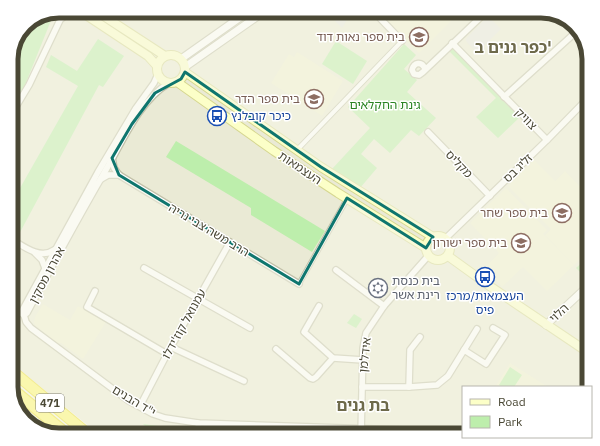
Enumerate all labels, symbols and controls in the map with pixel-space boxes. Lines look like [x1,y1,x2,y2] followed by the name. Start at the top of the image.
[408,26,430,48] school or university icon: בית ספר נאות דוד
[316,29,405,44] place label: בית ספר נאות דוד
[474,37,552,57] district label: כפר גנים ב'
[303,88,325,110] school or university icon: בית ספר הדר
[235,91,300,106] place label: בית ספר הדר
[349,97,421,112] park label: גינת החקלאים
[206,105,228,127] bus stop icon: כיכר קובלנץ
[512,105,541,133] street label: צוויק
[231,108,291,123] place label: כיכר קובלנץ
[443,147,476,181] street label: מקליס
[276,148,325,187] street label: העצמאות
[500,150,536,185] street label: זליג בס
[166,200,252,260] street label: הרב משה צבי נריה
[551,202,573,224] school or university icon: בית ספר שחר
[480,205,548,220] place label: בית ספר שחר
[510,232,532,254] school or university icon: בית ספר ישורון
[432,235,507,250] place label: בית ספר ישורון
[25,243,68,306] street label: אהרון מסקין
[474,266,496,288] bus stop icon: העצמאות/מרכז פיס
[392,273,440,302] place label: בית כנסת רינת אשר
[367,277,389,299] synagogue icon: בית כנסת רינת אשר
[158,286,209,361] street label: עמנואל קוז'ידלו
[446,288,524,317] place label: העצמאות/מרכז פיס
[546,300,571,325] street label: הלוי
[355,336,374,373] street label: אידלמן
[110,382,159,419] street label: י"ד הבנים
[462,386,592,438] legend
[36,394,64,412] road number: 471
[498,394,526,409] text: Road
[336,395,390,415] district label: בת גנים
[498,414,523,429] text: Park

